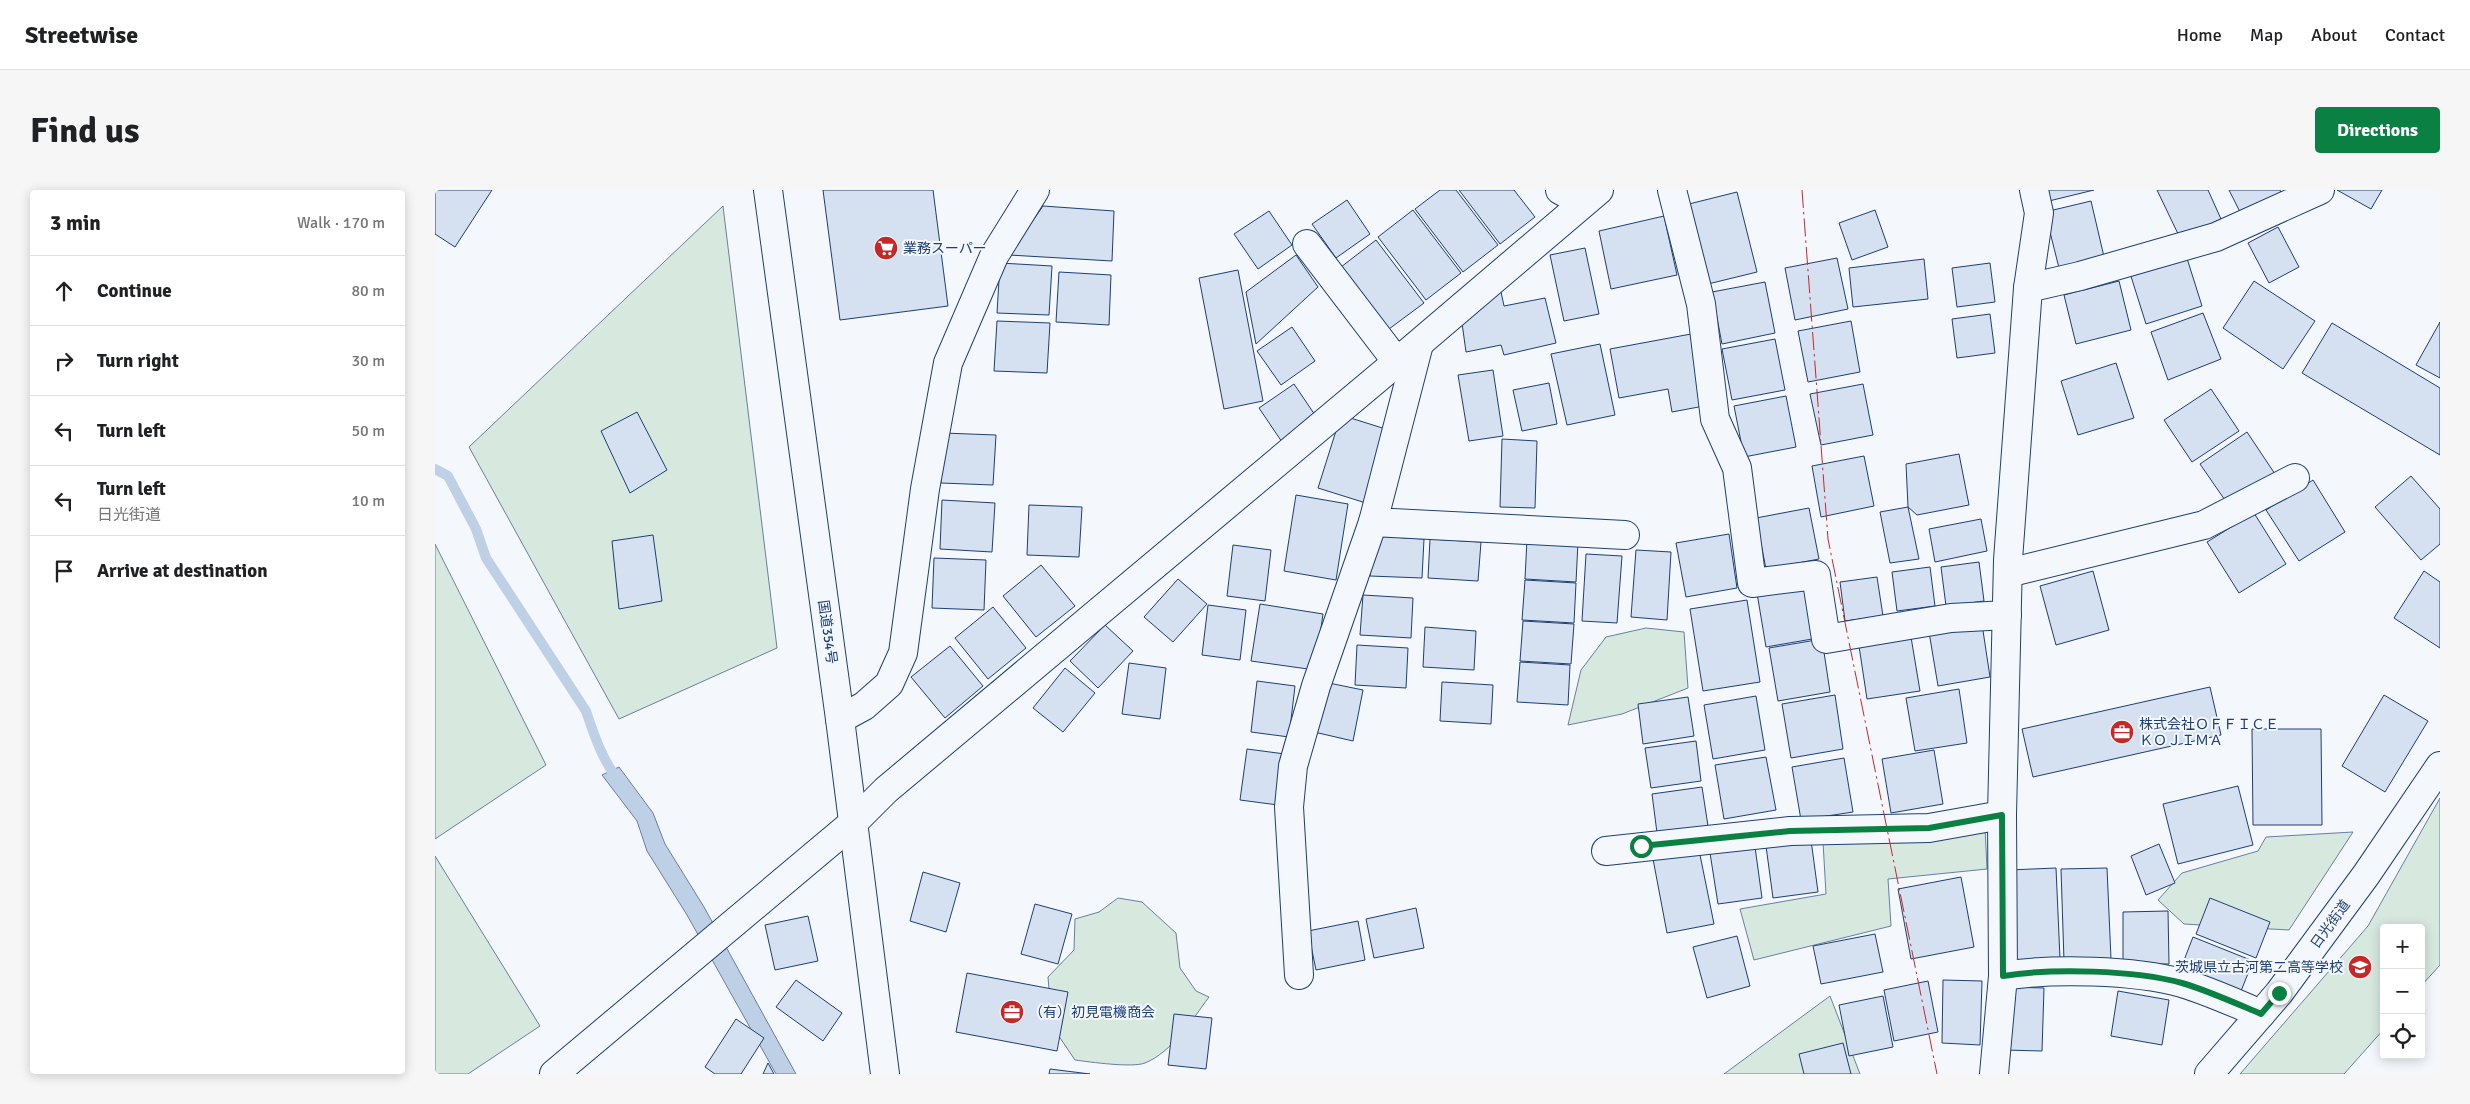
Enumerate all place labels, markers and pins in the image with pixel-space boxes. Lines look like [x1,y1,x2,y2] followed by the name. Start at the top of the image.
[873,235,899,261] supermarket icon: 業務スーパー
[903,240,987,257] place label: 業務スーパー
[2139,716,2279,749] place label: 株式会社ＯＦＦＩＣＥ ＫＯＪＩＭＡ
[2109,719,2135,745] office icon: 株式会社ＯＦＦＩＣＥ ＫＯＪＩＭＡ
[2347,954,2373,980] school or university icon: 茨城県立古河第二高等学校
[2175,959,2343,976] place label: 茨城県立古河第二高等学校
[999,999,1025,1025] office icon: （有）初見電機商会
[1029,1004,1155,1021] place label: （有）初見電機商会

